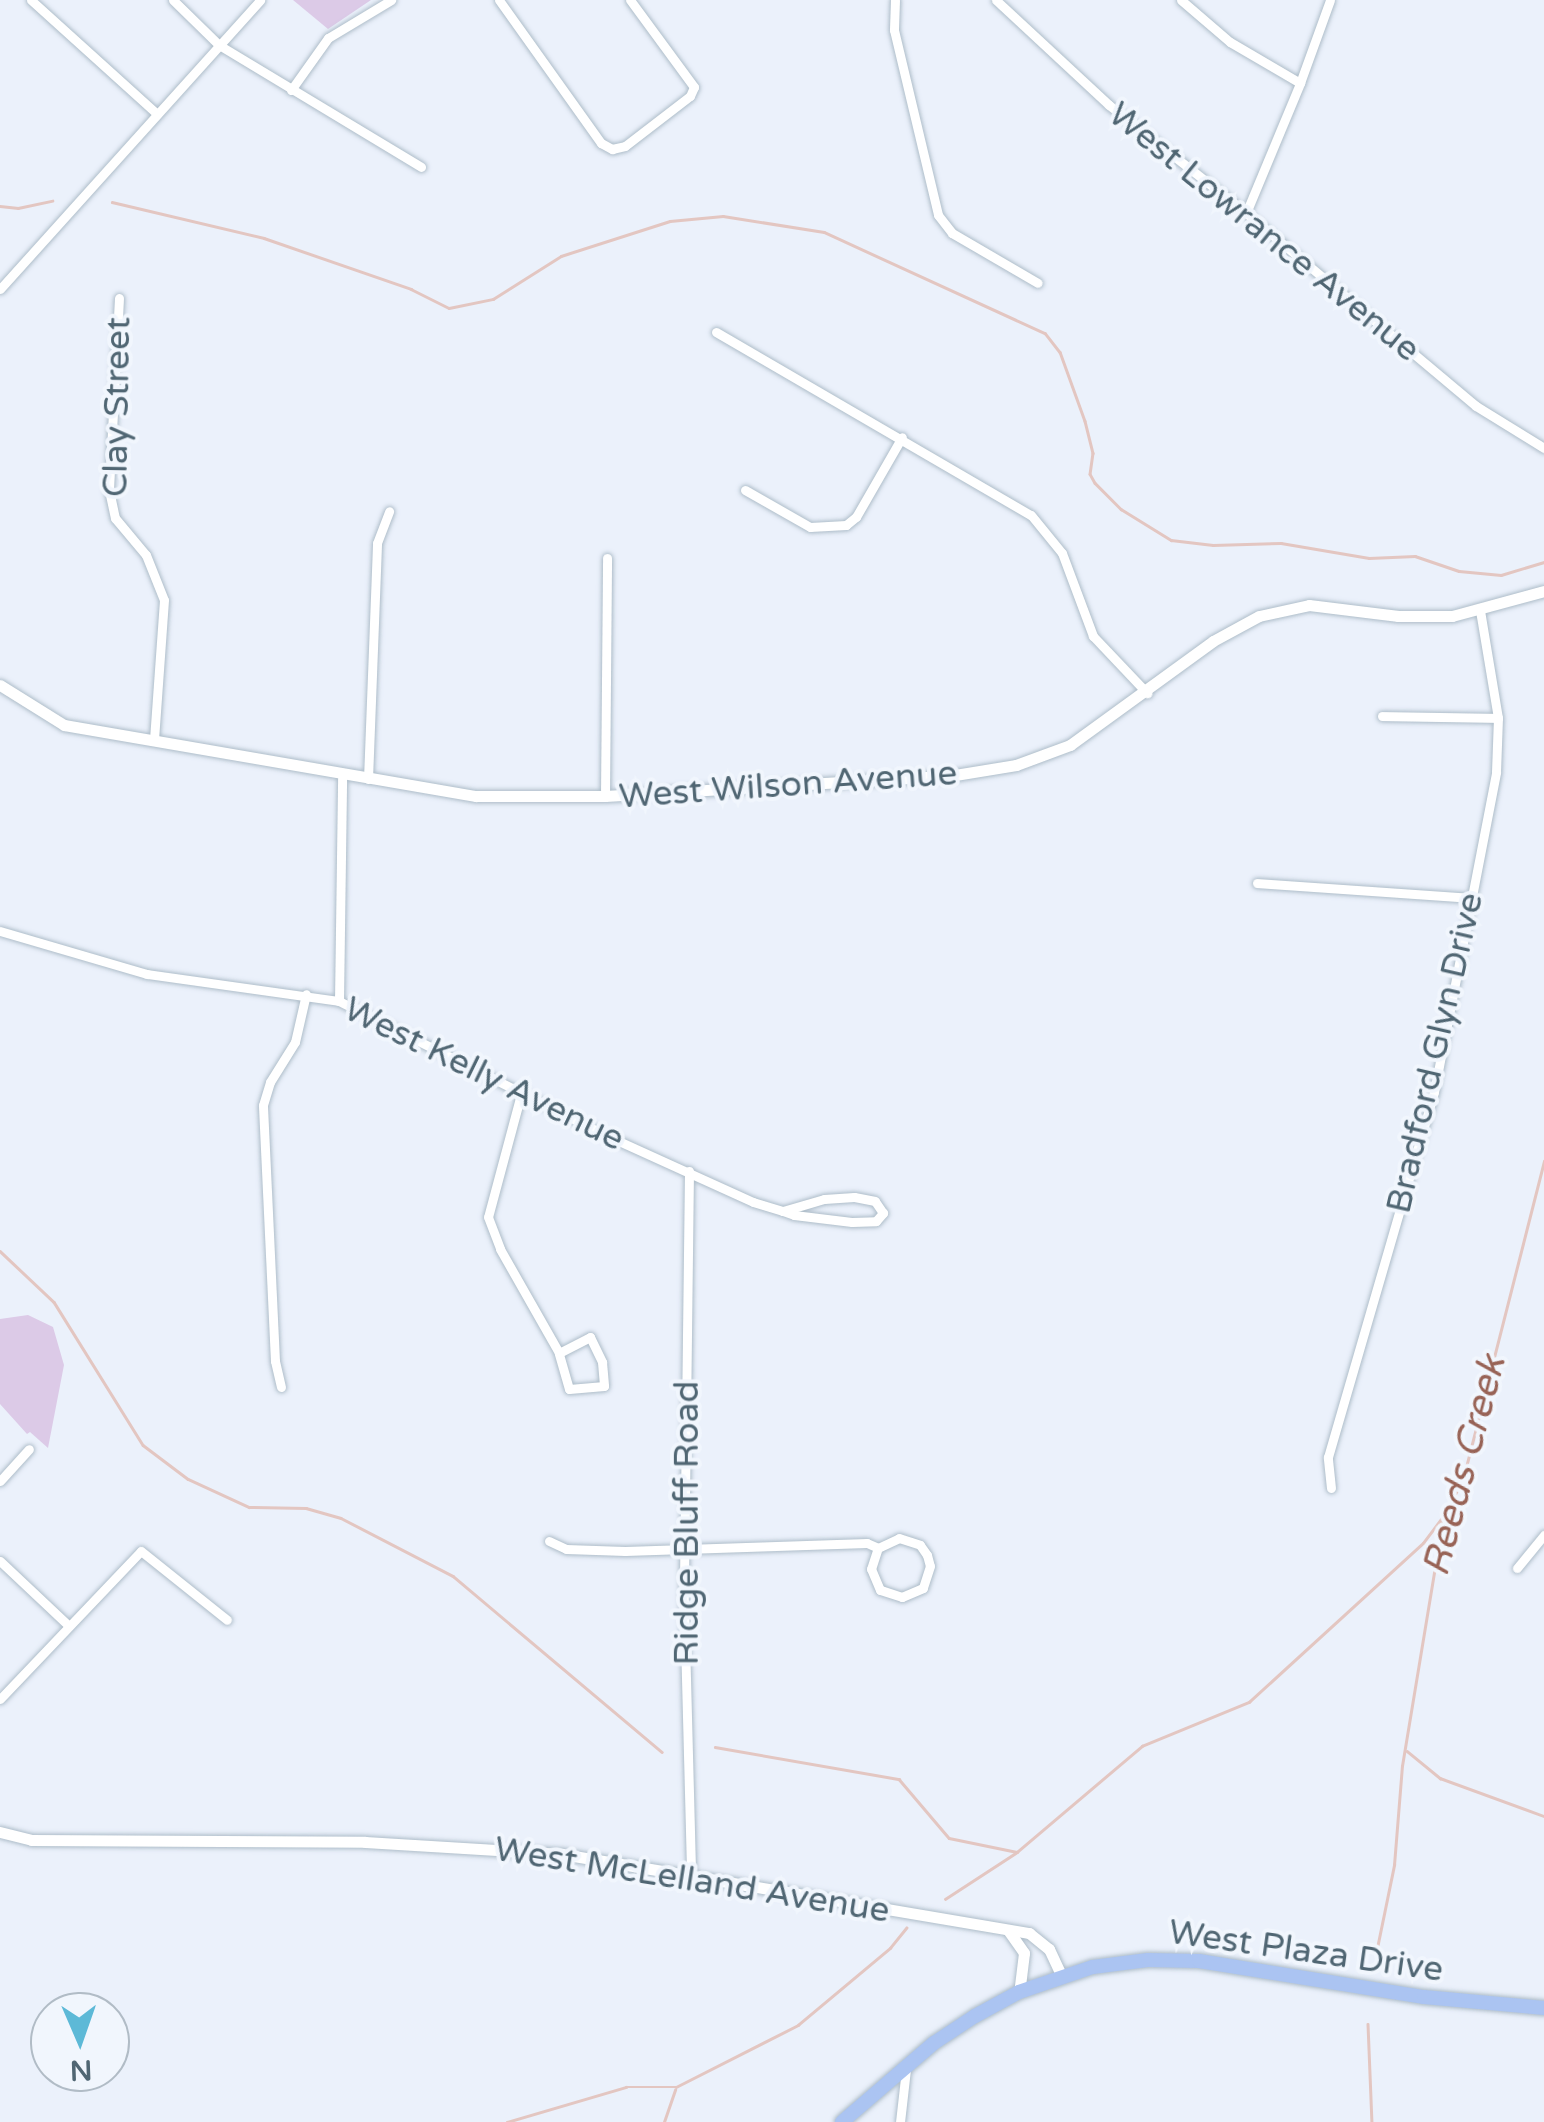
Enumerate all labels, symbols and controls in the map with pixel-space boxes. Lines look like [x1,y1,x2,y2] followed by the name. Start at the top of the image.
[1100,93,1428,371] street label: West Lowrance Avenue
[94,316,140,498] street label: Clay Street
[617,752,959,818] street label: West Wilson Avenue
[1378,889,1492,1217] street label: Bradford Glyn Drive
[337,988,631,1160] street label: West Kelly Avenue
[1414,1351,1516,1581] water label: Reeds Creek
[666,1381,708,1665] street label: Ridge Bluff Road
[491,1828,893,1932] street label: West McLelland Avenue
[1166,1911,1446,1991] street label: West Plaza Drive
[30,1992,130,2092] north arrow
[69,2053,93,2087] text: N

